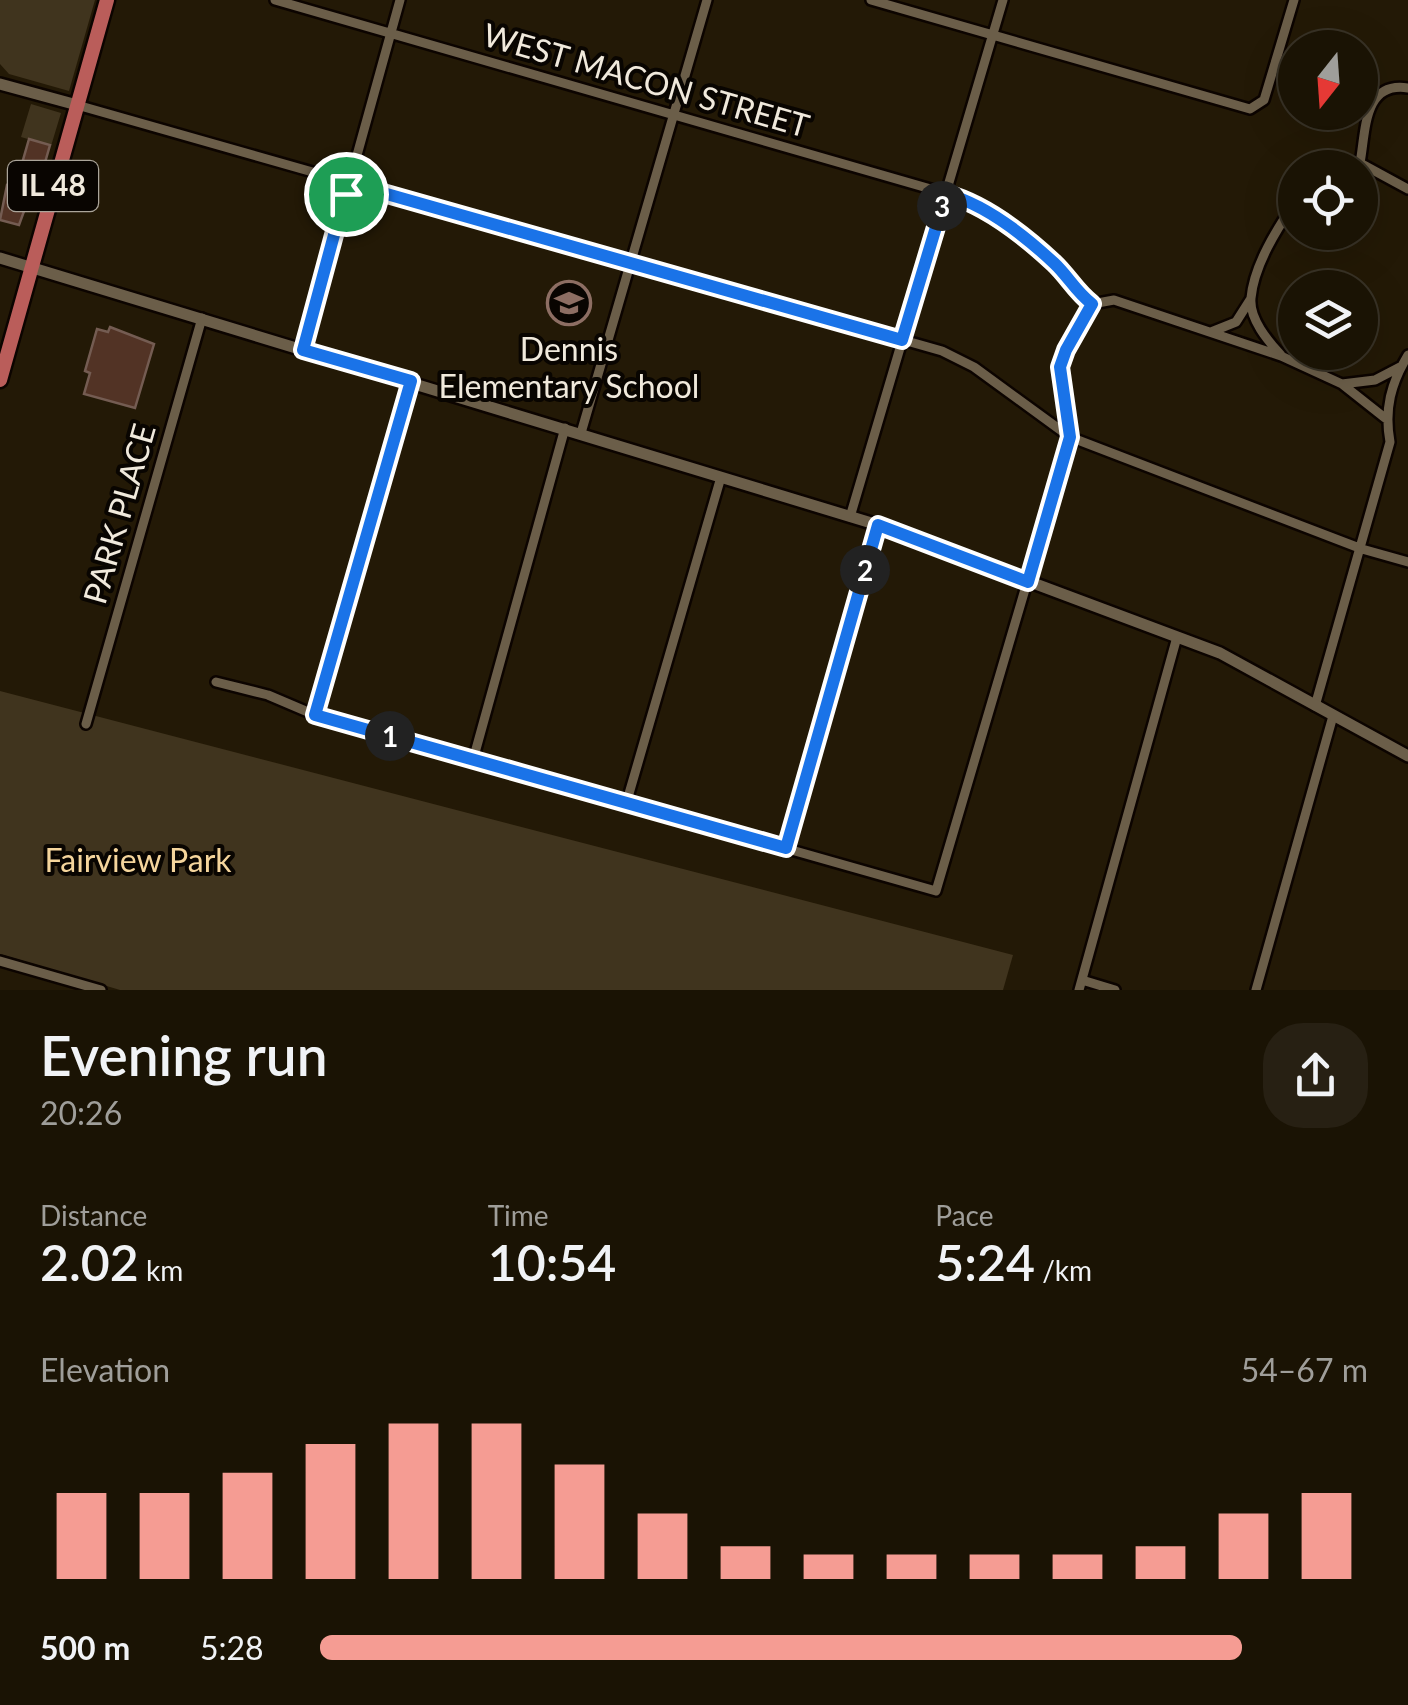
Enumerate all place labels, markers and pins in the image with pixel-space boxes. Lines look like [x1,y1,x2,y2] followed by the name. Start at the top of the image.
[304,152,389,237] pin
[917,181,967,231] pin: 3
[546,280,592,326] school or university icon: Dennis Elementary School
[439,329,699,405] place label: Dennis Elementary School
[840,545,890,595] pin: 2
[365,711,415,761] pin: 1

